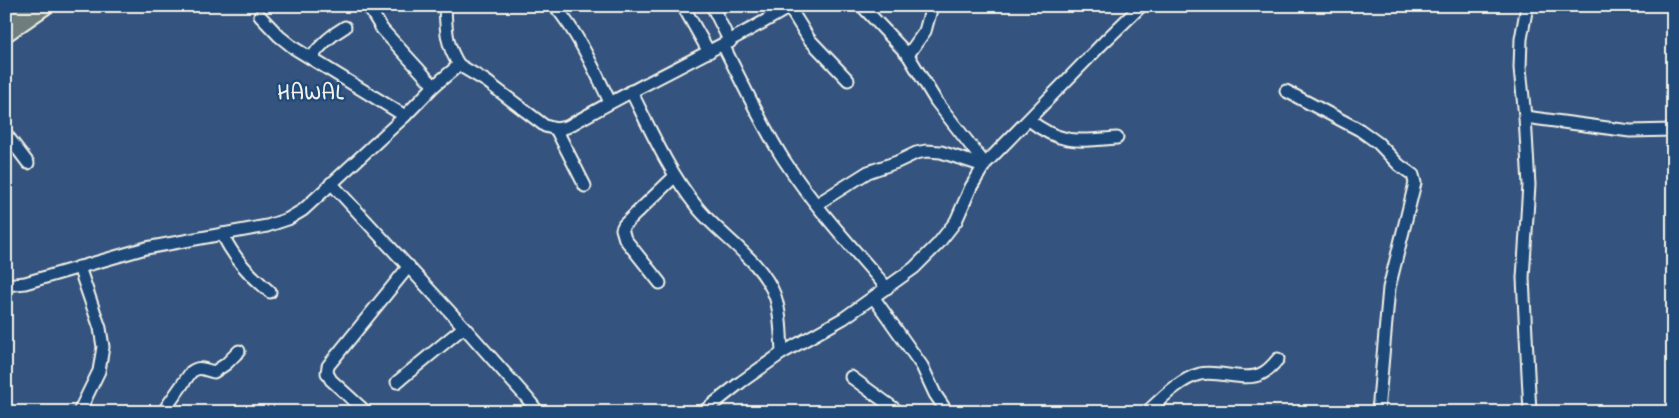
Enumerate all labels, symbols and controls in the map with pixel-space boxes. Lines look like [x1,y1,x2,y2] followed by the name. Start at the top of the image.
[277,79,345,109] district label: HAWAL

